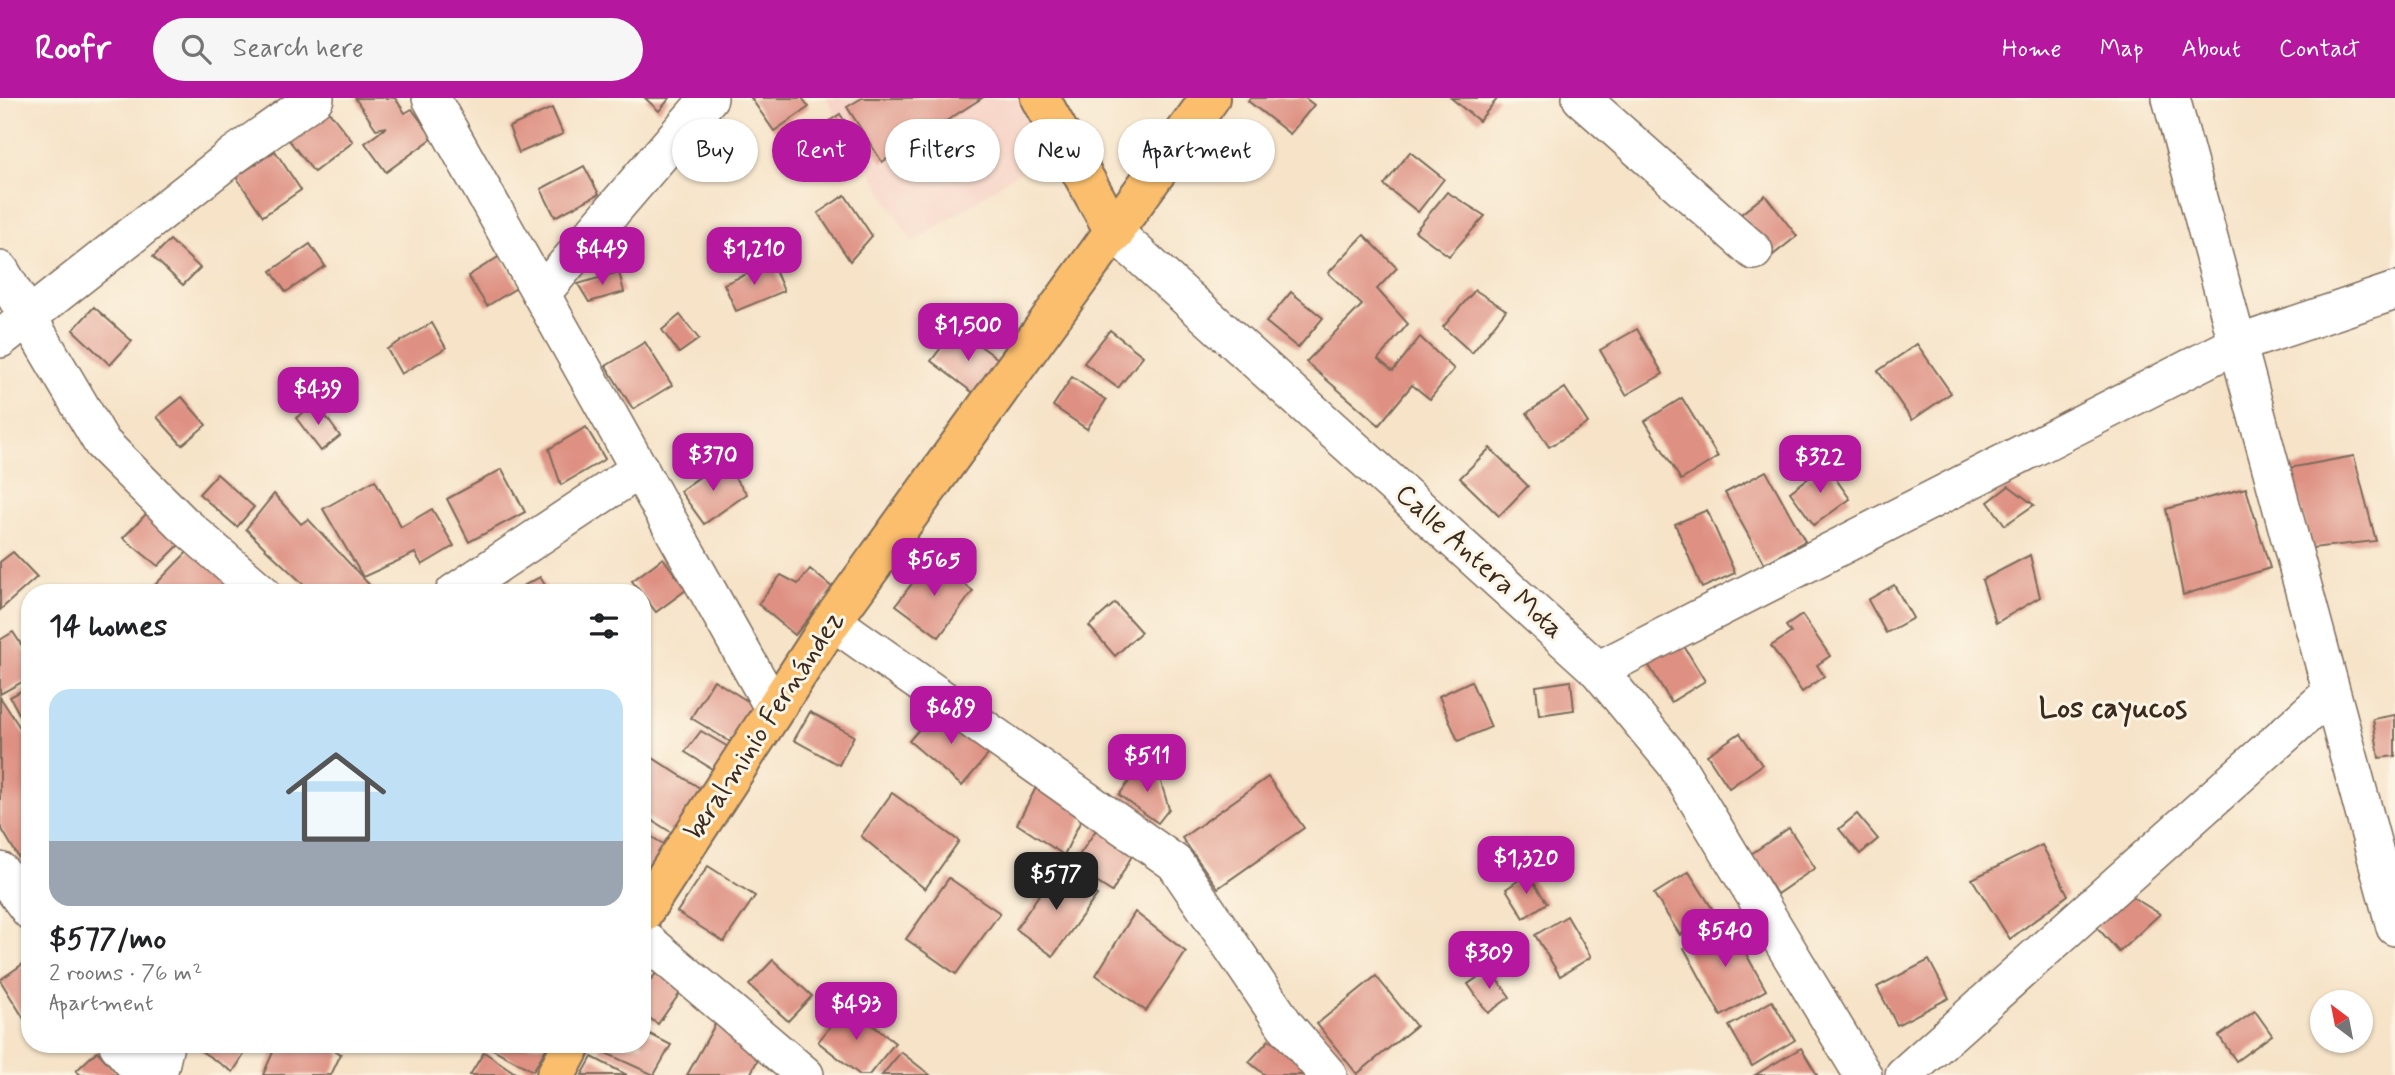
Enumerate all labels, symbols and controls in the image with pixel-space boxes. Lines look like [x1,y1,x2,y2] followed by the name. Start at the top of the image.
[153,18,643,81] search box
[35,27,111,71] text: Roofr
[177,30,215,68] icon: search
[233,32,364,66] text: Search here
[2002,34,2062,65] text: Home
[2100,34,2144,65] text: Map
[2182,34,2241,65] text: About
[2279,34,2360,65] text: Contact
[672,119,758,182] chip: Buy
[772,119,871,182] chip: Rent
[885,119,1000,182] chip: Filters
[1014,119,1104,182] chip: New
[1118,119,1275,182] chip: Apartment
[561,228,643,287] pin: $449
[697,228,811,287] pin: $1,210
[576,235,629,265] text: $449
[723,235,785,265] text: $1,210
[911,303,1025,363] pin: $1,500
[934,311,1002,341] text: $1,500
[277,368,359,427] pin: $439
[294,375,342,405] text: $439
[672,434,754,493] pin: $370
[1779,436,1861,495] pin: $322
[688,441,738,471] text: $370
[1795,443,1845,473] text: $322
[1387,476,1571,648] street label: Calle Antera Mota
[893,538,975,598] pin: $565
[908,546,960,576] text: $565
[677,604,853,848] street label: beralminio Fernández
[49,607,167,646] text: 14 homes
[585,607,623,645] icon: filters
[910,686,992,746] pin: $689
[2039,689,2187,728] district label: Los cayucos
[926,694,976,724] text: $689
[273,734,399,860] icon: home
[1106,734,1188,794] pin: $511
[1124,742,1170,772] text: $511
[1469,836,1583,896] pin: $1,320
[1493,844,1559,874] text: $1,320
[1015,852,1097,912] pin: $577
[1030,860,1082,890] text: $577
[1684,910,1766,969] pin: $540
[1697,917,1753,947] text: $540
[49,920,166,959] text: $577/mo
[1448,932,1530,991] pin: $309
[1464,939,1514,969] text: $309
[49,959,202,989] text: 2 rooms · 76 m²
[815,982,897,1042] pin: $493
[49,989,154,1019] text: Apartment
[831,990,881,1020] text: $493
[2310,990,2373,1054] north arrow
[2310,990,2373,1053] map controls

